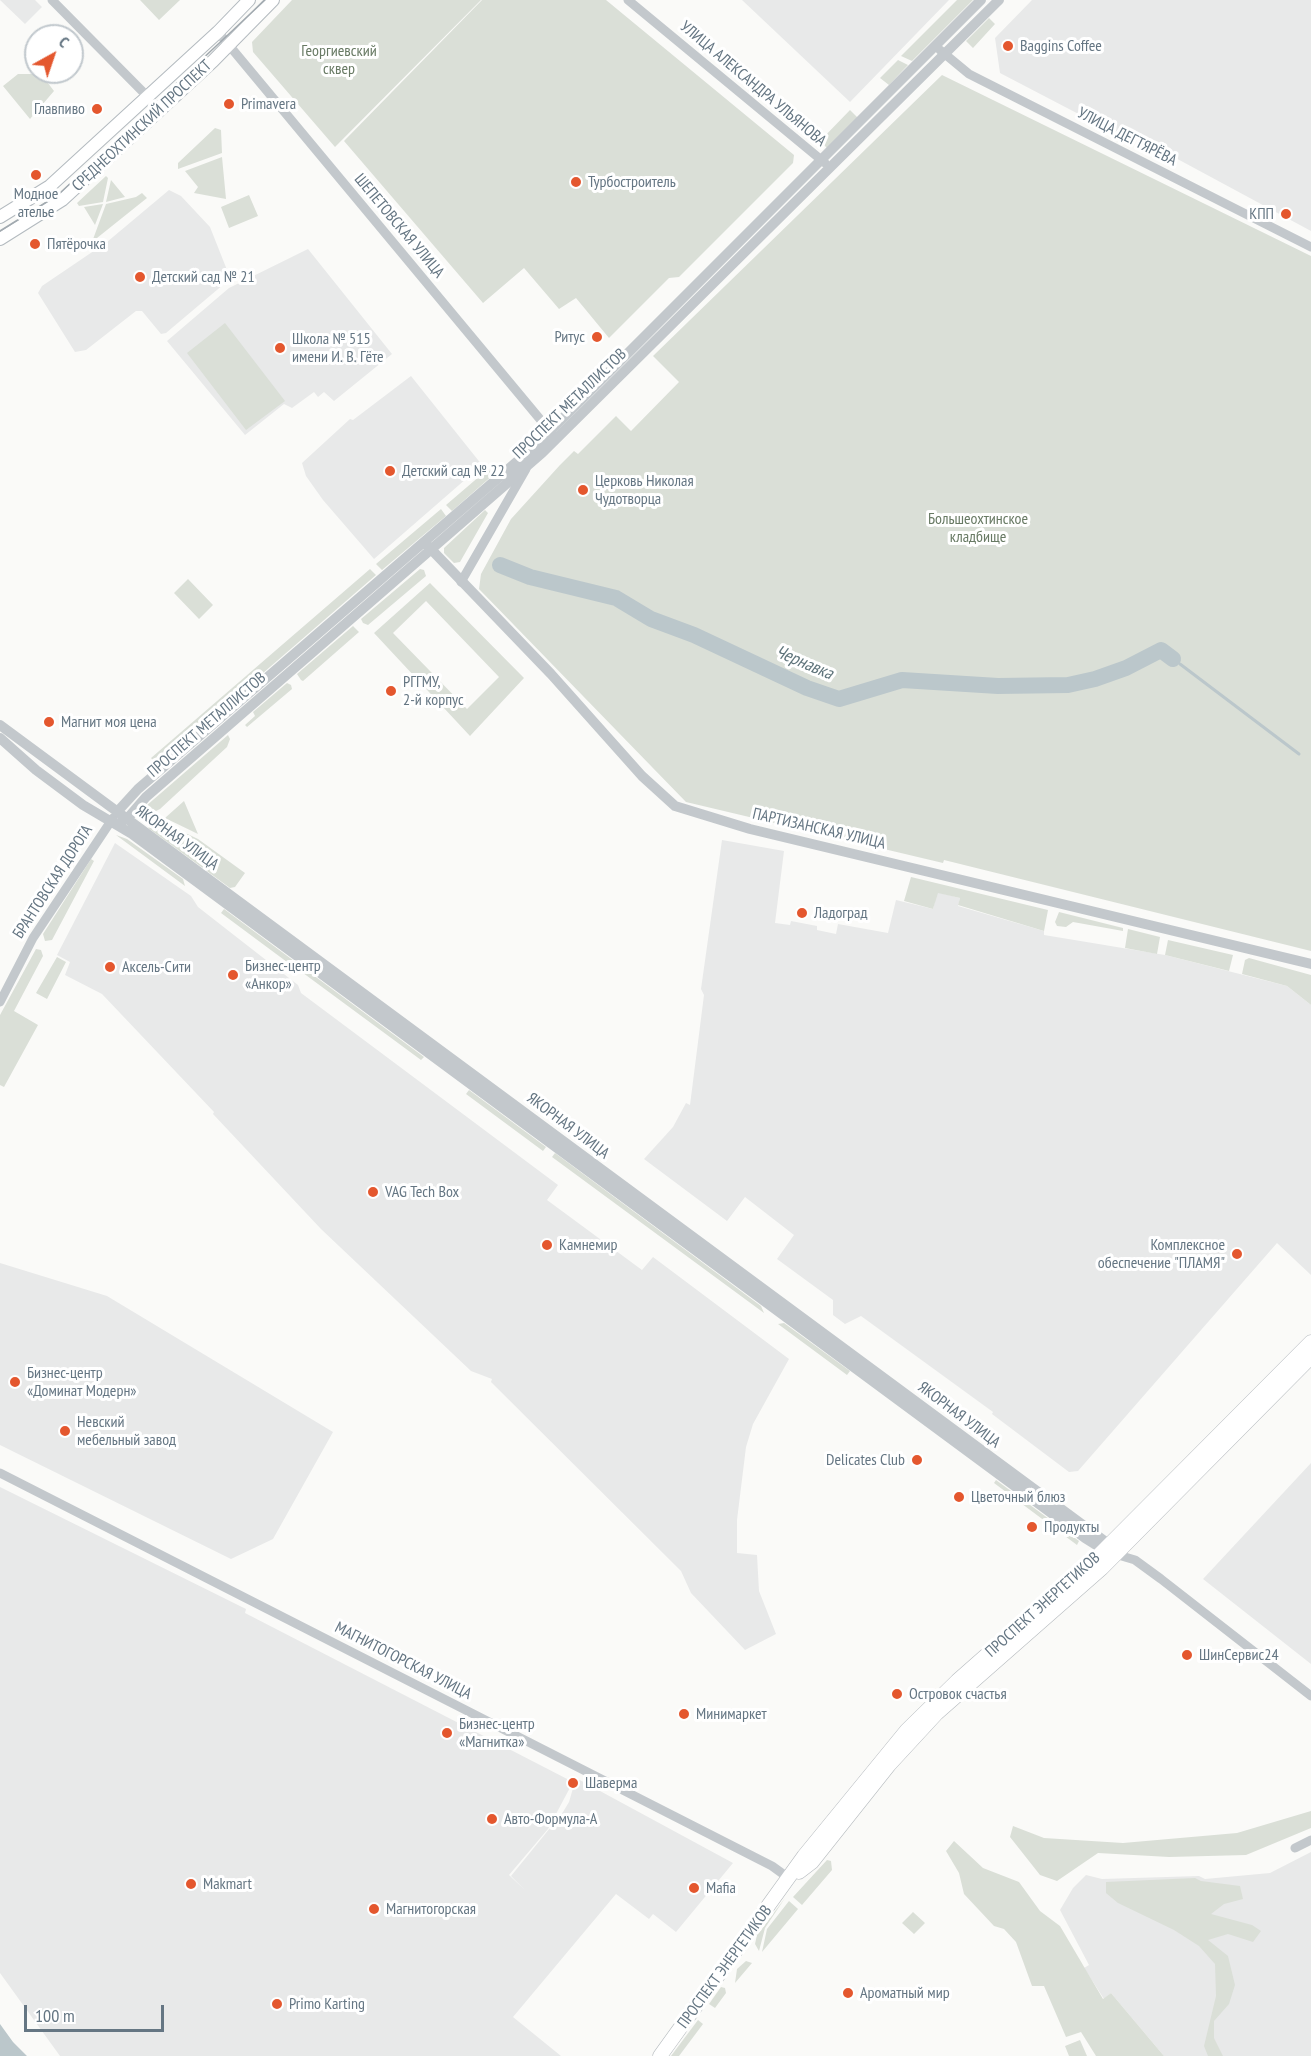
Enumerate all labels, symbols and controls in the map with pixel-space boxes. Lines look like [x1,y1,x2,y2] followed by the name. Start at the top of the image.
[676,17,830,151] street label: УЛИЦА АЛЕКСАНДРА УЛЬЯНОВА
[24,24,84,84] north arrow
[55,32,74,52] text: С
[1020,36,1102,56] place label: Baggins Coffee
[1001,39,1015,53] marker: Baggins Coffee
[301,41,377,79] park label: Георгиевский сквер
[68,56,216,196] street label: СРЕДНЕОХТИНСКИЙ ПРОСПЕКТ
[241,94,296,114] place label: Primavera
[222,97,236,111] marker: Primavera
[34,99,85,119] place label: Главпиво
[90,102,104,116] marker: Главпиво
[1074,104,1180,170] street label: УЛИЦА ДЕГТЯРЁВА
[29,168,43,182] marker: Модное ателье
[350,170,448,282] street label: ШЕПЕТОВСКАЯ УЛИЦА
[588,172,676,192] place label: Турбостроитель
[569,175,583,189] marker: Турбостроитель
[14,184,58,222] place label: Модное ателье
[1249,204,1274,224] place label: КПП
[1279,207,1293,221] marker: КПП
[47,234,106,254] place label: Пятёрочка
[28,237,42,251] marker: Пятёрочка
[152,267,255,287] place label: Детский сад № 21
[133,270,147,284] marker: Детский сад № 21
[554,327,585,347] place label: Ритус
[292,329,384,367] place label: Школа № 515 имени И. В. Гёте
[590,330,604,344] marker: Ритус
[273,341,287,355] marker: Школа № 515 имени И. В. Гёте
[509,345,631,463] street label: ПРОСПЕКТ МЕТАЛЛИСТОВ
[402,461,505,481] place label: Детский сад № 22
[383,464,397,478] marker: Детский сад № 22
[595,471,694,509] place label: Церковь Николая Чудотворца
[576,483,590,497] marker: Церковь Николая Чудотворца
[928,509,1028,547] park label: Большеохтинское кладбище
[772,641,836,685] water label: Чернавка
[144,668,270,782] street label: ПРОСПЕКТ МЕТАЛЛИСТОВ
[403,672,464,710] place label: РГГМУ, 2-й корпус
[384,684,398,698] marker: РГГМУ, 2-й корпус
[61,712,157,732] place label: Магнит моя цена
[42,715,56,729] marker: Магнит моя цена
[132,801,222,875] street label: ЯКОРНАЯ УЛИЦА
[751,804,887,854] street label: ПАРТИЗАНСКАЯ УЛИЦА
[9,822,97,942] street label: БРАНТОВСКАЯ ДОРОГА
[814,903,867,923] place label: Ладоград
[795,906,809,920] marker: Ладоград
[245,956,321,994] place label: Бизнес-центр «Анкор»
[122,957,191,977] place label: Аксель-Сити
[103,960,117,974] marker: Аксель-Сити
[226,968,240,982] marker: Бизнес-центр «Анкор»
[523,1089,613,1163] street label: ЯКОРНАЯ УЛИЦА
[385,1182,459,1202] place label: VAG Tech Box
[366,1185,380,1199] marker: VAG Tech Box
[559,1235,618,1255] place label: Камнемир
[1098,1235,1225,1273] place label: Комплексное обеспечение "ПЛАМЯ"
[540,1238,554,1252] marker: Камнемир
[1230,1247,1244,1261] marker: Комплексное обеспечение "ПЛАМЯ"
[27,1363,137,1401] place label: Бизнес-центр «Доминат Модерн»
[8,1375,22,1389] marker: Бизнес-центр «Доминат Модерн»
[914,1378,1004,1452] street label: ЯКОРНАЯ УЛИЦА
[77,1412,176,1450] place label: Невский мебельный завод
[58,1424,72,1438] marker: Невский мебельный завод
[826,1450,905,1470] place label: Delicates Club
[910,1453,924,1467] marker: Delicates Club
[971,1487,1065,1507] place label: Цветочный блюз
[952,1490,966,1504] marker: Цветочный блюз
[1044,1517,1099,1537] place label: Продукты
[1025,1520,1039,1534] marker: Продукты
[982,1549,1104,1661] street label: ПРОСПЕКТ ЭНЕРГЕТИКОВ
[331,1618,475,1704] street label: МАГНИТОГОРСКАЯ УЛИЦА
[1199,1645,1279,1665] place label: ШинCервис24
[1180,1648,1194,1662] marker: ШинCервис24
[909,1684,1007,1704] place label: Островок счастья
[890,1687,904,1701] marker: Островок счастья
[696,1704,767,1724] place label: Минимаркет
[677,1707,691,1721] marker: Минимаркет
[459,1714,535,1752] place label: Бизнес-центр «Магнитка»
[440,1726,454,1740] marker: Бизнес-центр «Магнитка»
[585,1773,637,1793] place label: Шаверма
[566,1776,580,1790] marker: Шаверма
[504,1809,597,1829] place label: Авто-Формула-А
[485,1812,499,1826] marker: Авто-Формула-А
[203,1874,252,1894] place label: Makmart
[184,1877,198,1891] marker: Makmart
[706,1878,736,1898] place label: Mafia
[687,1881,701,1895] marker: Mafia
[386,1899,476,1919] place label: Магнитогорская
[367,1902,381,1916] marker: Магнитогорская
[674,1902,776,2032] street label: ПРОСПЕКТ ЭНЕРГЕТИКОВ
[860,1983,950,2003] place label: Ароматный мир
[841,1986,855,2000] marker: Ароматный мир
[27,1993,166,2031] scale bar
[289,1994,365,2014] place label: Primo Karting
[270,1997,284,2011] marker: Primo Karting
[35,2004,75,2027] text: 100 m

